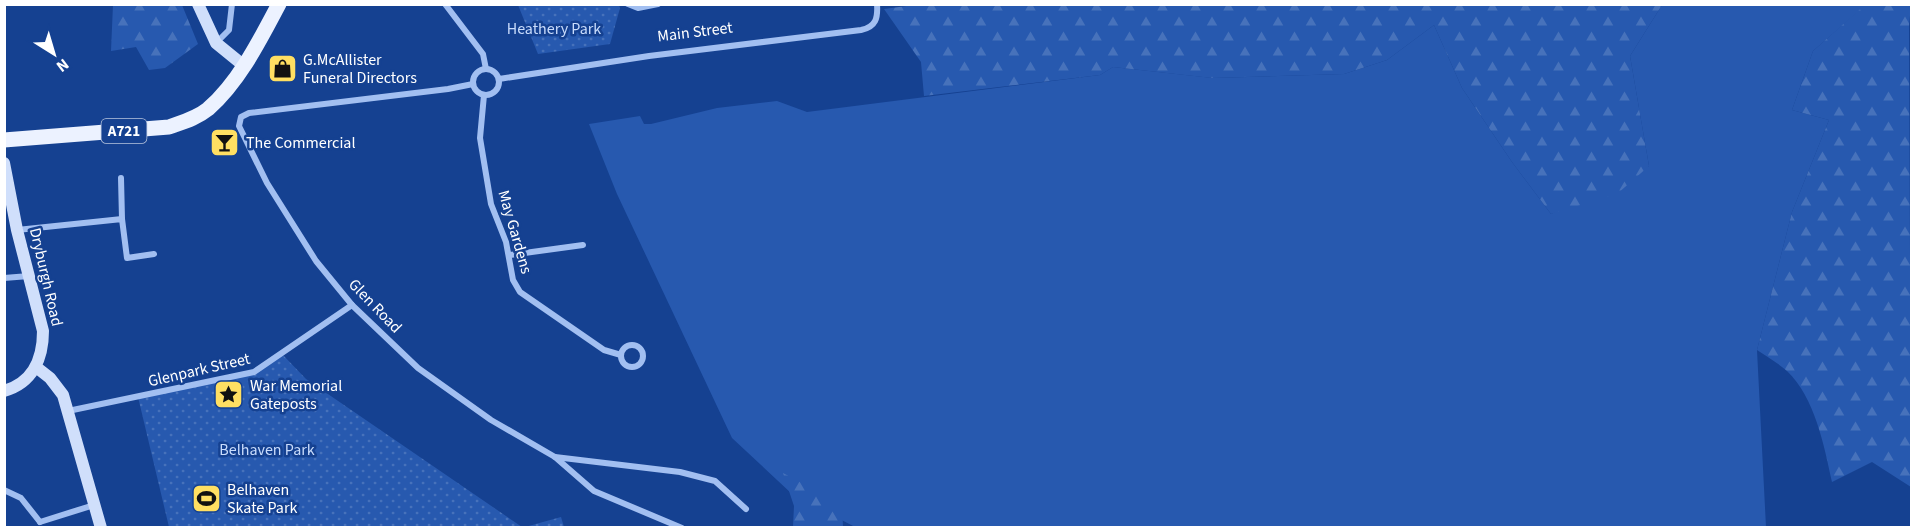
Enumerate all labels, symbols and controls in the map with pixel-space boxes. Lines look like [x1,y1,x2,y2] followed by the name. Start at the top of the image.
[656,16,734,48] street label: Main Street
[507,18,601,40] park label: Heathery Park
[24,24,84,84] north arrow
[303,49,417,89] place label: G.McAllister Funeral Directors
[52,53,73,77] text: N
[266,53,298,85] shop icon: G.McAllister Funeral Directors
[102,119,146,143] road number: A721
[209,127,241,159] bar icon: The Commercial
[246,132,355,154] place label: The Commercial
[493,188,538,277] street label: May Gardens
[24,226,68,328] street label: Dryburgh Road
[343,274,407,338] street label: Glen Road
[146,347,253,392] street label: Glenpark Street
[250,375,342,415] place label: War Memorial Gateposts
[213,379,245,411] place icon: War Memorial Gateposts
[219,439,315,461] park label: Belhaven Park
[227,479,297,519] place label: Belhaven Skate Park
[190,483,222,515] sports icon: Belhaven Skate Park

